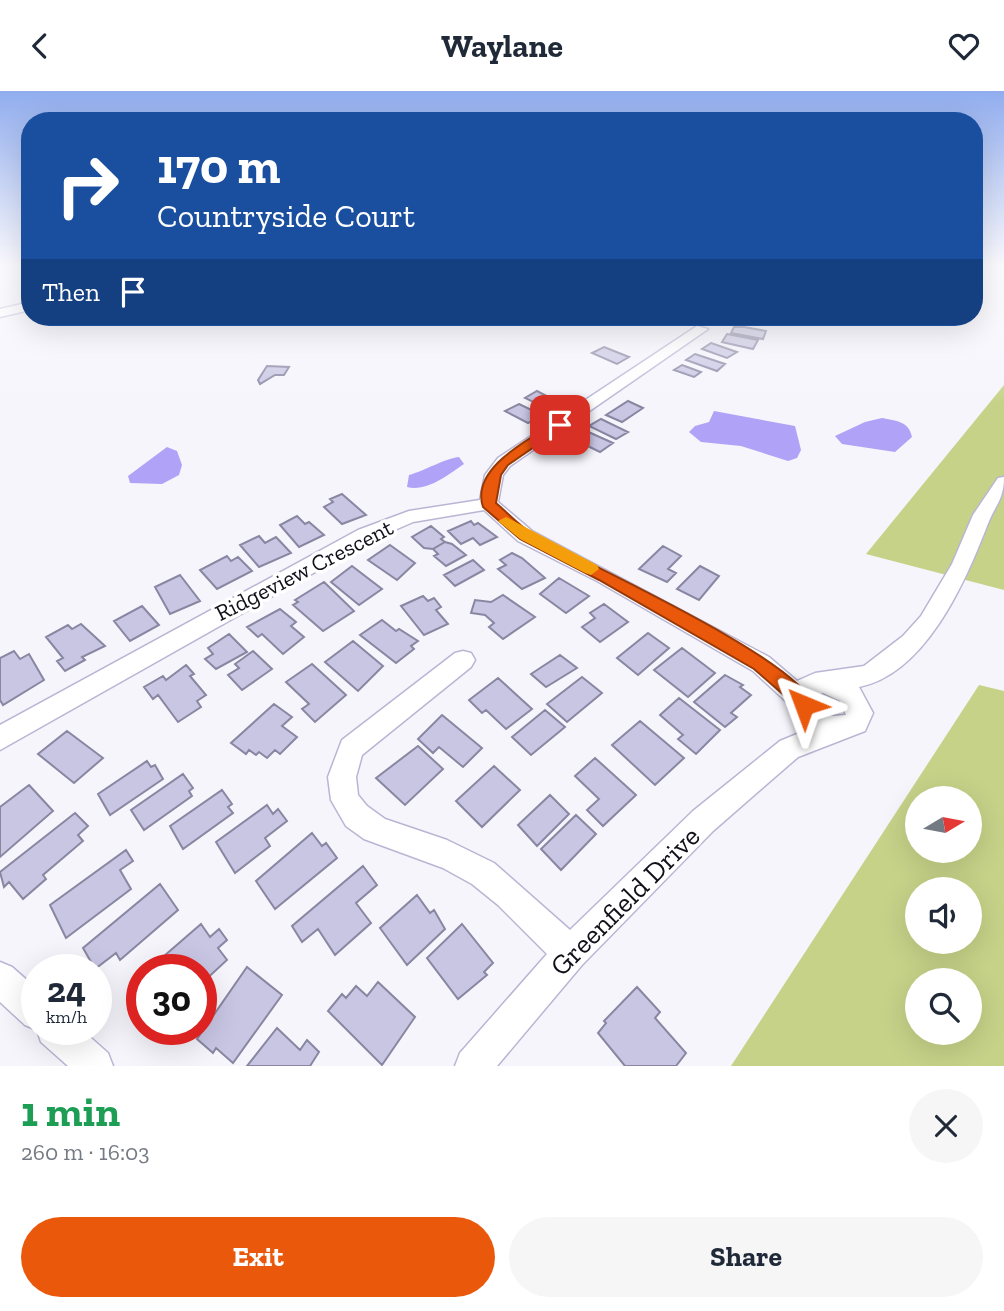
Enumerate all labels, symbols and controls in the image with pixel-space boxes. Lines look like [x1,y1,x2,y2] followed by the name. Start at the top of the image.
[21,27,59,65] icon: back
[441,27,563,65] text: Waylane
[945,27,983,65] icon: heart
[157,137,280,196] text: 170 m
[42,140,133,231] icon: right
[157,197,415,235] text: Countryside Court
[114,273,152,311] icon: arrive
[42,276,100,308] text: Then
[530,395,590,455] pin
[541,406,579,444] icon: arrive
[210,513,398,627] street label: Ridgeview Crescent
[767,668,841,742] position arrow
[905,786,982,863] north arrow
[905,786,982,1045] map controls
[543,819,707,983] street label: Greenfield Drive
[905,877,982,954] button: sound
[126,954,217,1045] speed limit sign: 30
[905,968,982,1045] button: search
[47,969,86,1011] text: 24
[46,1006,87,1028] text: km/h
[21,1086,120,1137] text: 1 min
[909,1089,983,1163] button: close
[21,1138,150,1166] text: 260 m · 16:03
[21,1217,495,1297] button: Exit
[509,1217,983,1297] button: Share

